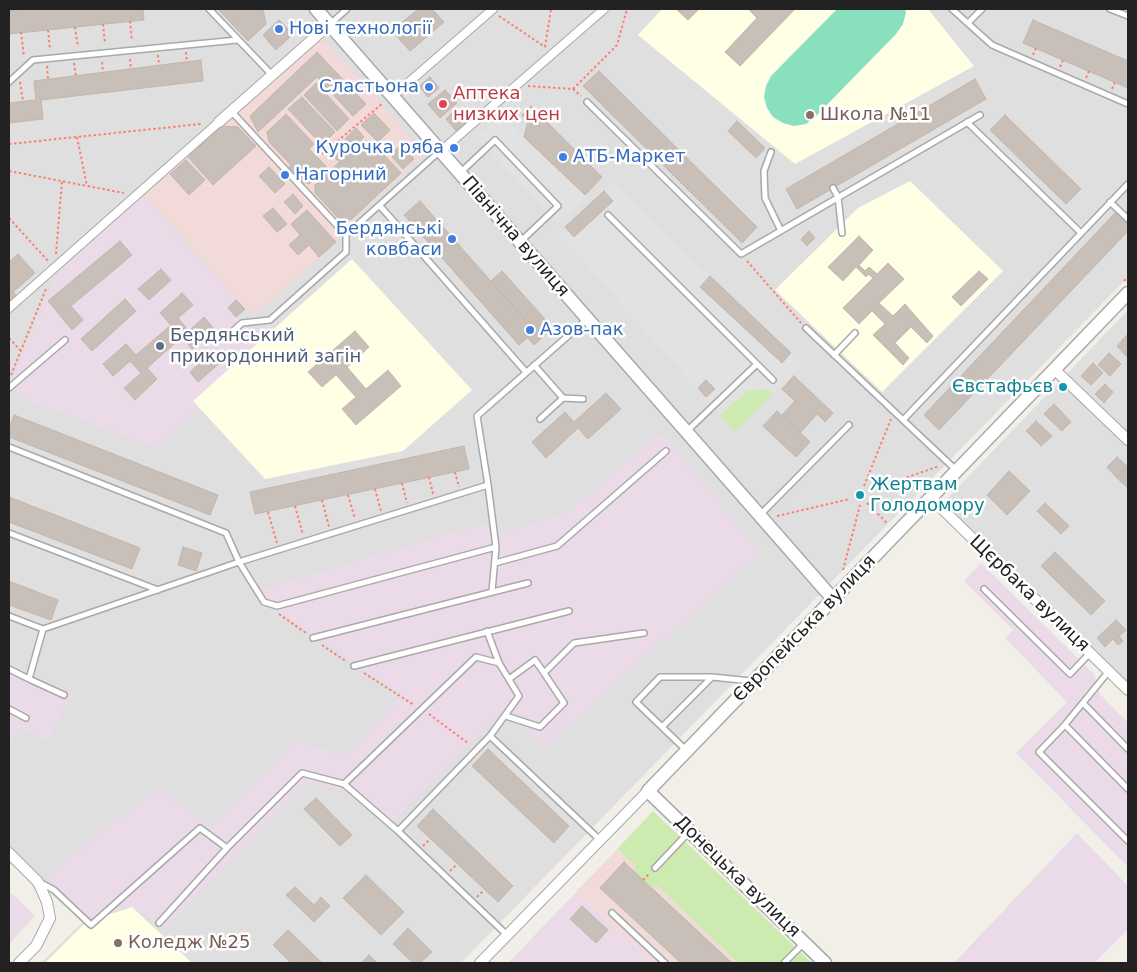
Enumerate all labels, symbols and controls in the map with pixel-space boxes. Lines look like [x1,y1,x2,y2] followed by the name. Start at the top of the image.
[289,18,432,40] place label: Нові технології
[273,23,285,35] marker: Нові технології
[319,76,419,98] place label: Сластьона
[423,81,435,93] marker: Сластьона
[453,83,560,126] place label: Аптека низких цен
[437,98,449,110] marker: Аптека низких цен
[820,104,931,126] place label: Школа №11
[804,109,816,121] marker: Школа №11
[315,137,444,159] place label: Курочка ряба
[448,142,460,154] marker: Курочка ряба
[573,146,686,168] place label: АТБ-Маркет
[557,151,569,163] marker: АТБ-Маркет
[295,164,387,186] place label: Нагорний
[279,169,291,181] marker: Нагорний
[457,172,573,302] street label: Північна вулиця
[336,218,442,260] place label: Бердянські ковбаси
[446,233,458,245] marker: Бердянські ковбаси
[540,319,624,341] place label: Азов-пак
[524,324,536,336] marker: Азов-пак
[170,325,361,368] place label: Бердянський прикордонний загін
[154,340,166,352] marker: Бердянський прикордонний загін
[952,376,1053,398] place label: Євстафьєв
[1057,381,1069,393] marker: Євстафьєв
[870,474,985,516] place label: Жертвам Голодомору
[854,489,866,501] marker: Жертвам Голодомору
[965,531,1093,657] street label: Щєрбака вулиця
[729,551,881,707] street label: Європейська вулиця
[670,812,804,942] street label: Донецька вулиця
[128,932,250,954] place label: Коледж №25
[112,937,124,949] marker: Коледж №25

